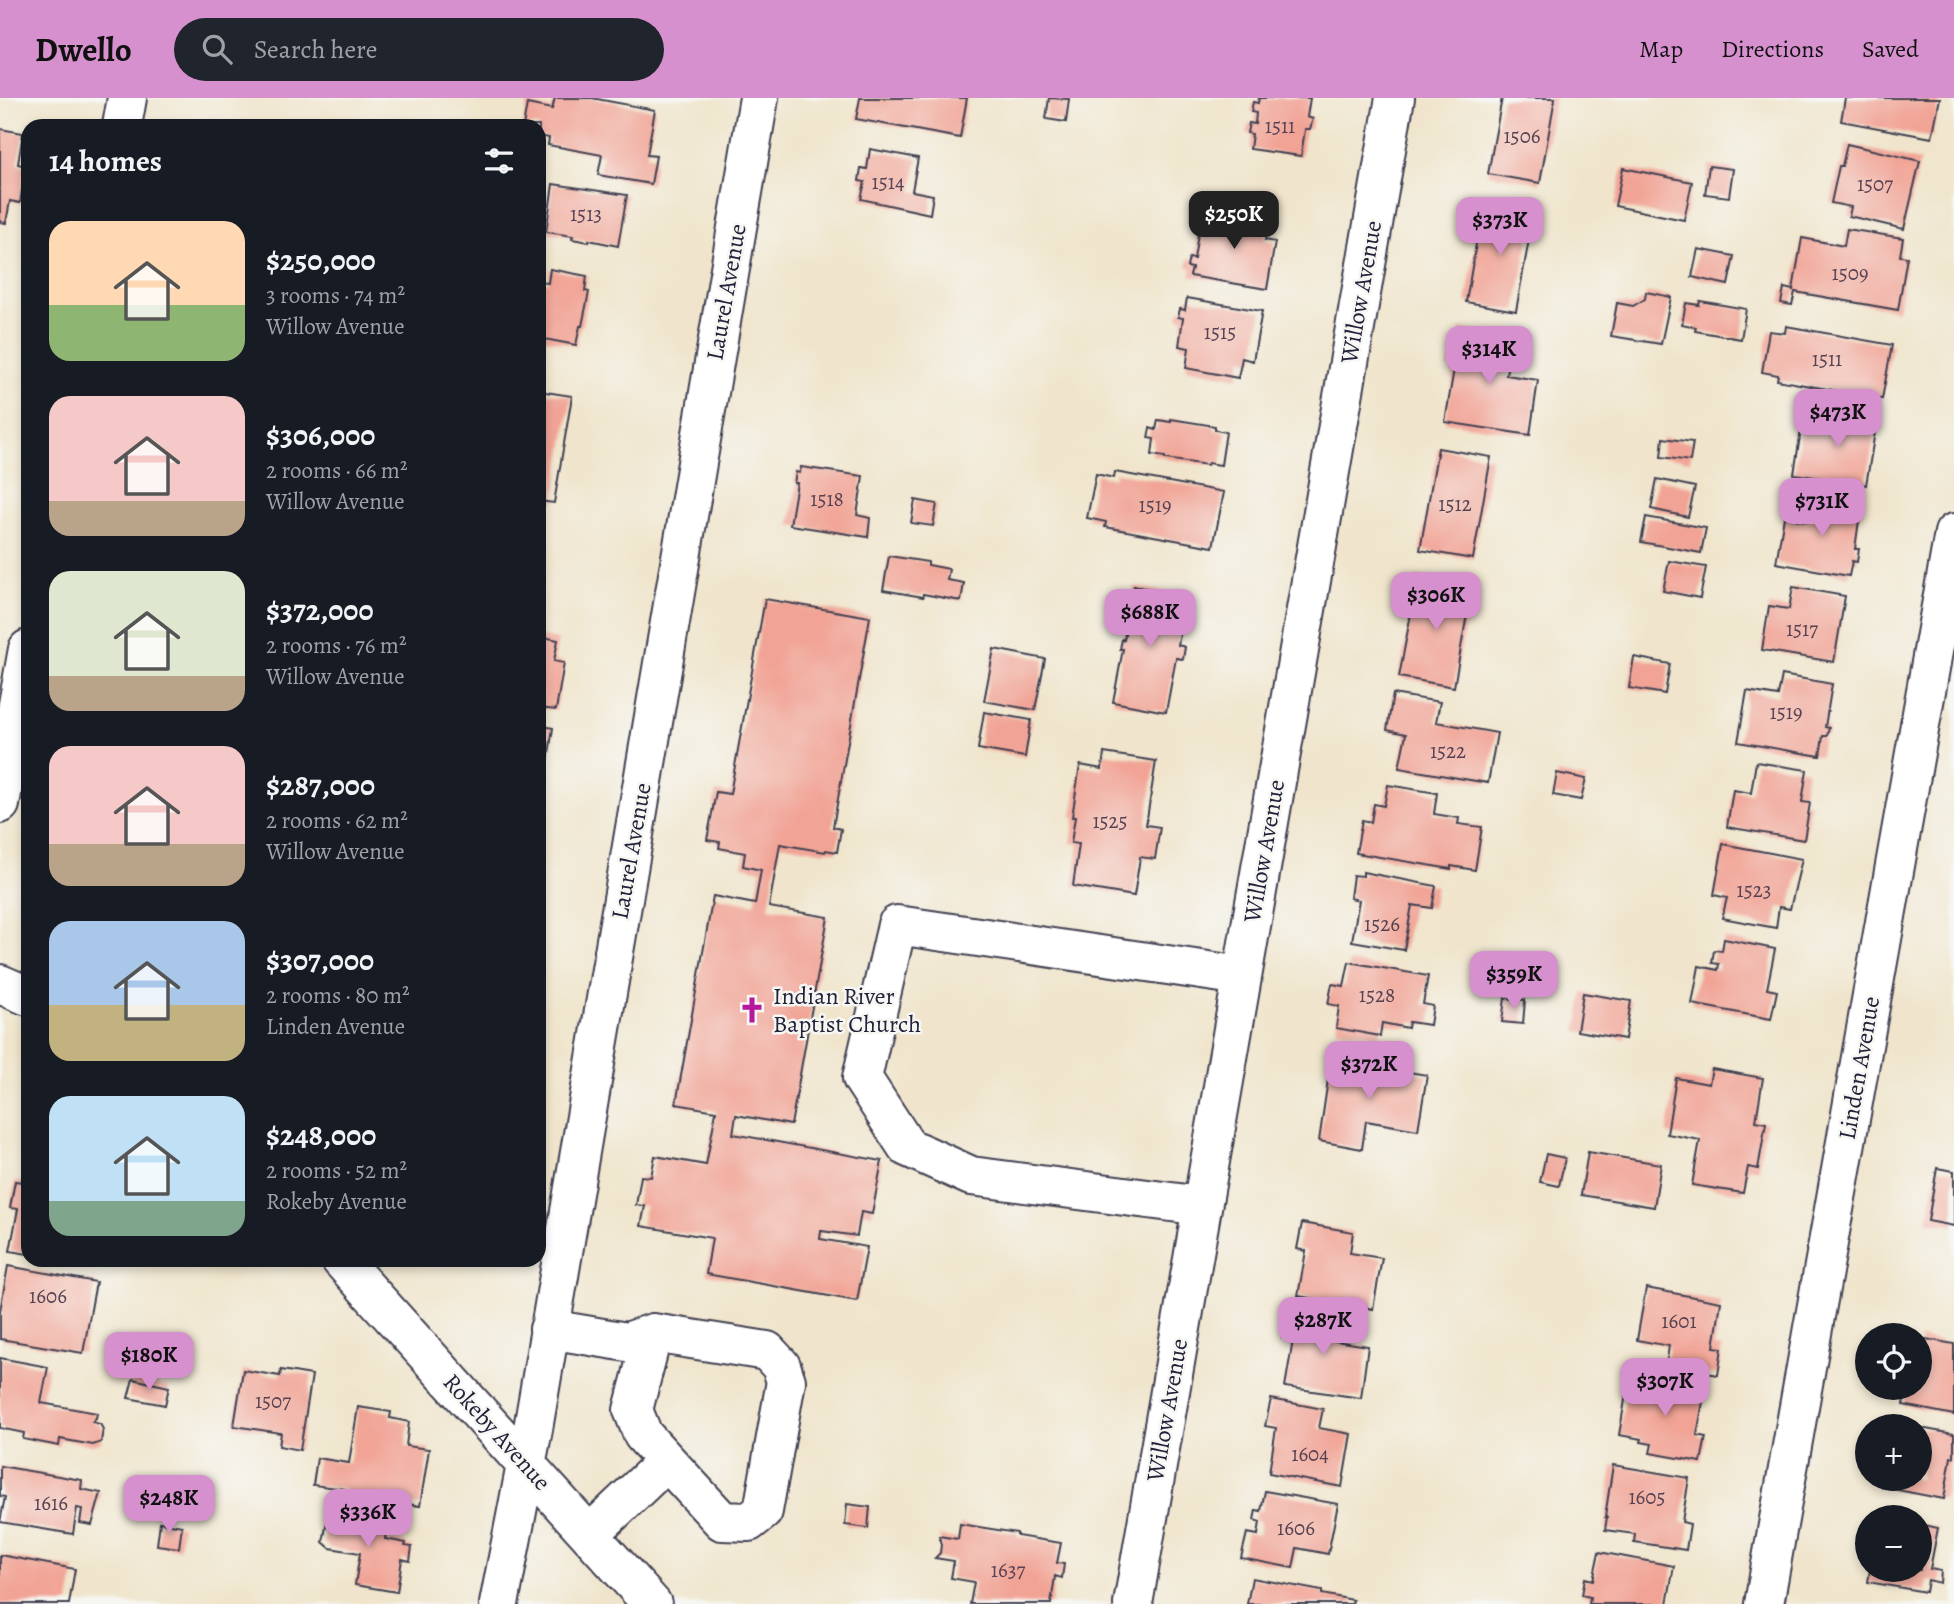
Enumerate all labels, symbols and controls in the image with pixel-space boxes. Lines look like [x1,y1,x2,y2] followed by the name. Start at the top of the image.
[174,18,664,81] search box
[35,27,132,72] text: Dwello
[198,30,236,68] icon: search
[254,32,377,67] text: Search here
[1639,33,1683,65] text: Map
[1721,33,1824,65] text: Directions
[1862,33,1919,65] text: Saved
[1265,112,1295,140] house number: 1511
[1503,122,1541,150] house number: 1506
[49,141,162,181] text: 14 homes
[480,142,518,180] icon: filters
[872,168,904,196] house number: 1514
[1857,170,1893,198] house number: 1507
[1185,192,1283,251] pin: $250K
[1205,198,1263,229] text: $250K
[1451,198,1549,257] pin: $373K
[570,200,602,228] house number: 1513
[1472,204,1528,235] text: $373K
[1333,218,1389,367] street label: Willow Avenue
[698,221,754,363] street label: Laurel Avenue
[266,240,376,280] text: $250,000
[105,249,189,333] icon: home
[1832,259,1868,287] house number: 1509
[266,280,405,311] text: 3 rooms · 74 m²
[266,311,405,342] text: Willow Avenue
[1204,318,1236,346] house number: 1515
[1440,327,1538,386] pin: $314K
[1462,333,1516,364] text: $314K
[1812,345,1842,373] house number: 1511
[1789,390,1887,449] pin: $473K
[1810,396,1866,427] text: $473K
[266,415,375,455] text: $306,000
[105,424,189,508] icon: home
[266,455,408,486] text: 2 rooms · 66 m²
[1773,478,1871,538] pin: $731K
[810,485,844,513] house number: 1518
[1795,485,1849,516] text: $731K
[266,486,405,517] text: Willow Avenue
[1438,490,1472,518] house number: 1512
[1139,491,1171,519] house number: 1519
[1387,573,1485,632] pin: $306K
[1407,579,1465,610] text: $306K
[1101,589,1199,649] pin: $688K
[266,590,374,630] text: $372,000
[1121,596,1179,627] text: $688K
[105,599,189,683] icon: home
[1786,615,1818,643] house number: 1517
[266,630,407,661] text: 2 rooms · 76 m²
[266,661,405,692] text: Willow Avenue
[1770,698,1802,726] house number: 1519
[1430,737,1466,765] house number: 1522
[266,765,375,805] text: $287,000
[105,774,189,858] icon: home
[1236,777,1292,926] street label: Willow Avenue
[603,780,659,922] street label: Laurel Avenue
[266,805,408,836] text: 2 rooms · 62 m²
[1092,807,1128,835] house number: 1525
[266,836,405,867] text: Willow Avenue
[1737,876,1771,904] house number: 1523
[1364,910,1400,938] house number: 1526
[266,940,374,980] text: $307,000
[105,949,189,1033] icon: home
[1465,951,1563,1011] pin: $359K
[1486,958,1542,989] text: $359K
[266,980,410,1011] text: 2 rooms · 80 m²
[773,980,921,1040] place label: Indian River Baptist Church
[1359,981,1395,1009] house number: 1528
[1831,994,1887,1142] street label: Linden Avenue
[737,995,767,1025] church icon: Indian River Baptist Church
[266,1011,405,1042] text: Linden Avenue
[1320,1042,1418,1101] pin: $372K
[1341,1048,1397,1079] text: $372K
[266,1115,376,1155] text: $248,000
[105,1124,189,1208] icon: home
[266,1155,407,1186] text: 2 rooms · 52 m²
[266,1186,407,1217] text: Rokeby Avenue
[29,1282,67,1310] house number: 1606
[1274,1298,1372,1357] pin: $287K
[1294,1304,1352,1335] text: $287K
[1661,1307,1697,1335] house number: 1601
[1855,1323,1932,1582] map controls
[1855,1323,1932,1400] button: locate
[100,1332,198,1392] pin: $180K
[1139,1336,1195,1485] street label: Willow Avenue
[121,1339,177,1370] text: $180K
[1616,1358,1714,1418] pin: $307K
[1636,1365,1694,1396] text: $307K
[436,1367,558,1497] street label: Rokeby Avenue
[255,1387,291,1415] house number: 1507
[1855,1414,1932,1491] button: +
[1291,1440,1329,1468] house number: 1604
[120,1476,218,1535] pin: $248K
[140,1482,198,1513] text: $248K
[1628,1483,1666,1511] house number: 1605
[34,1489,68,1517] house number: 1616
[319,1490,417,1549] pin: $336K
[340,1496,396,1527] text: $336K
[1855,1505,1932,1582] button: −
[1277,1514,1315,1542] house number: 1606
[991,1556,1025,1584] house number: 1637

